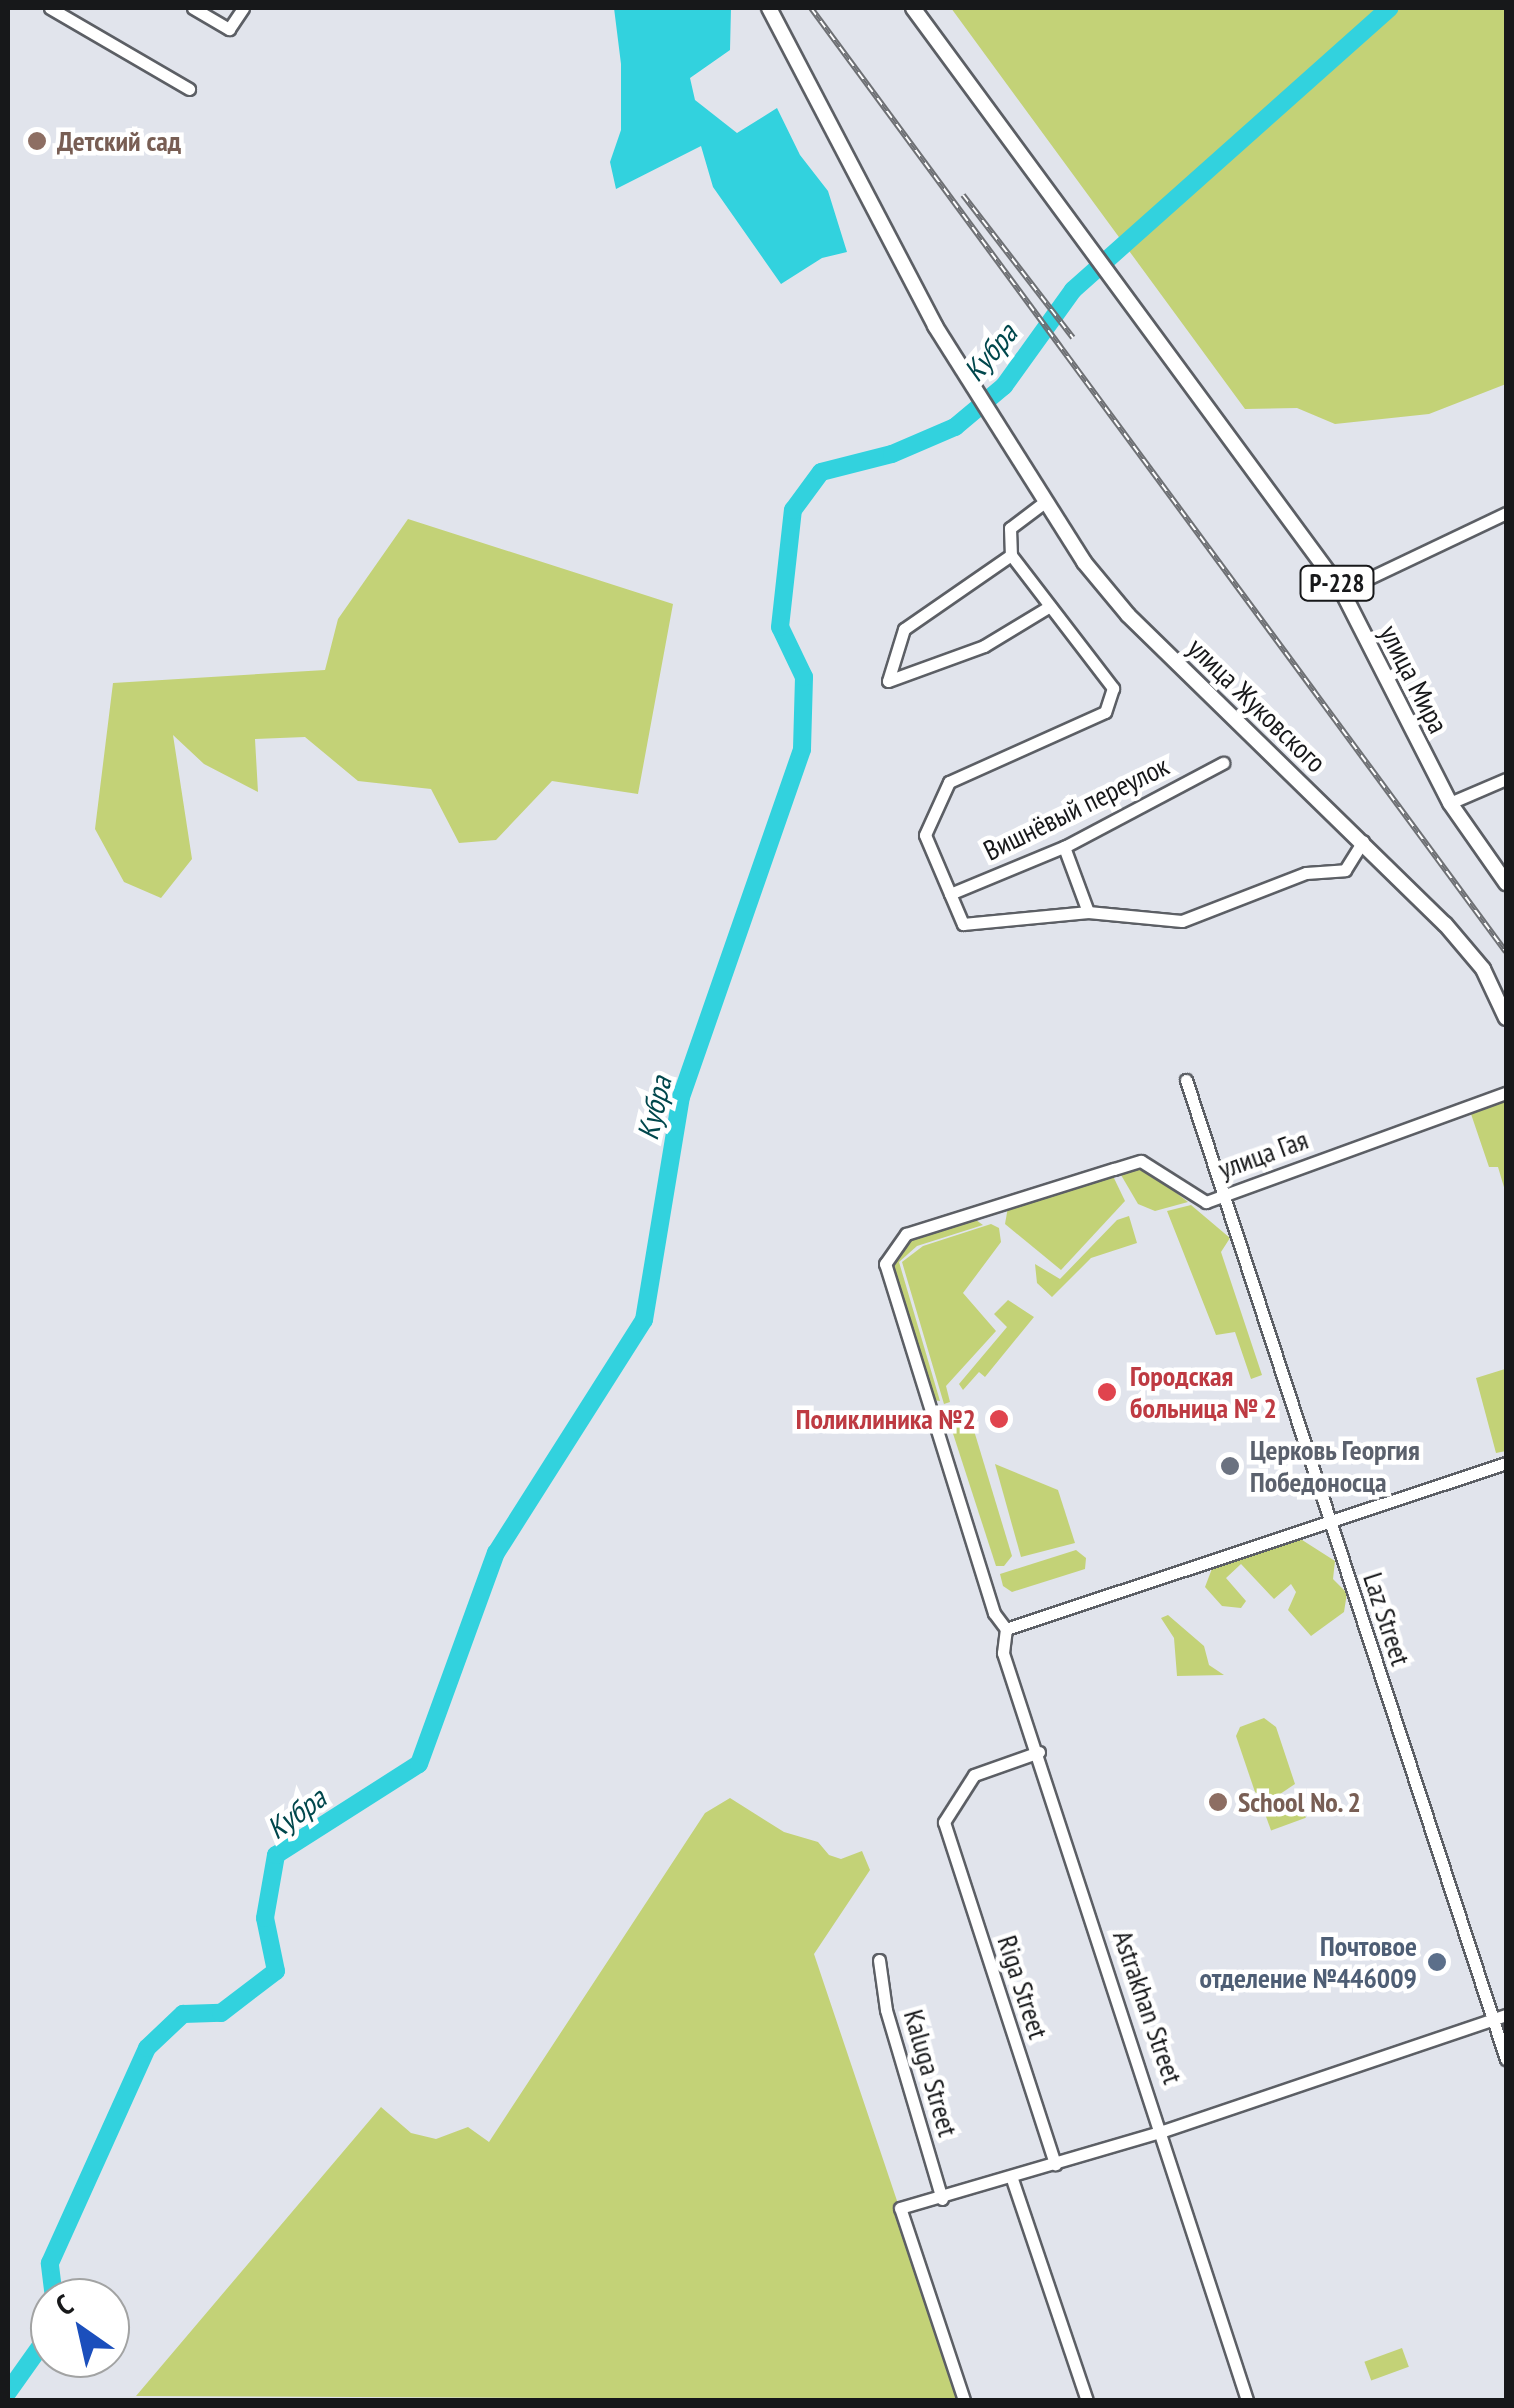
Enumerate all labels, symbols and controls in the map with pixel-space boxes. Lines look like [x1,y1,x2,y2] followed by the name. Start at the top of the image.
[57,124,181,158] place label: Детский сад
[26,130,48,152] marker: Детский сад
[956,316,1024,388] water label: Кубра
[1300,563,1374,603] road number: Р-228
[1373,619,1455,739] street label: улица Мира
[1181,631,1333,779] street label: улица Жуковского
[978,749,1174,867] street label: Вишнёвый переулок
[629,1073,679,1143] water label: Кубра
[1214,1122,1312,1186] street label: улица Гая
[1130,1359,1277,1425] place label: Городская больница № 2
[1094,1379,1120,1405] marker: Городская больница № 2
[796,1402,976,1436] place label: Поликлиника №2
[986,1406,1012,1432] marker: Поликлиника №2
[1250,1433,1420,1499] place label: Церковь Георгия Победоносца
[1219,1455,1241,1477] marker: Церковь Георгия Победоносца
[1356,1568,1418,1670] street label: Laz Street
[260,1780,332,1846] water label: Кубра
[1238,1785,1363,1819] place label: School No. 2
[1207,1791,1229,1813] marker: School No. 2
[1106,1926,1190,2088] street label: Astrakhan Street
[1200,1929,1417,1995] place label: Почтовое отделение №446009
[991,1931,1055,2043] street label: Riga Street
[1426,1951,1448,1973] marker: Почтовое отделение №446009
[897,2006,965,2140] street label: Kaluga Street
[30,2278,130,2378] north arrow
[48,2285,80,2323] text: С

